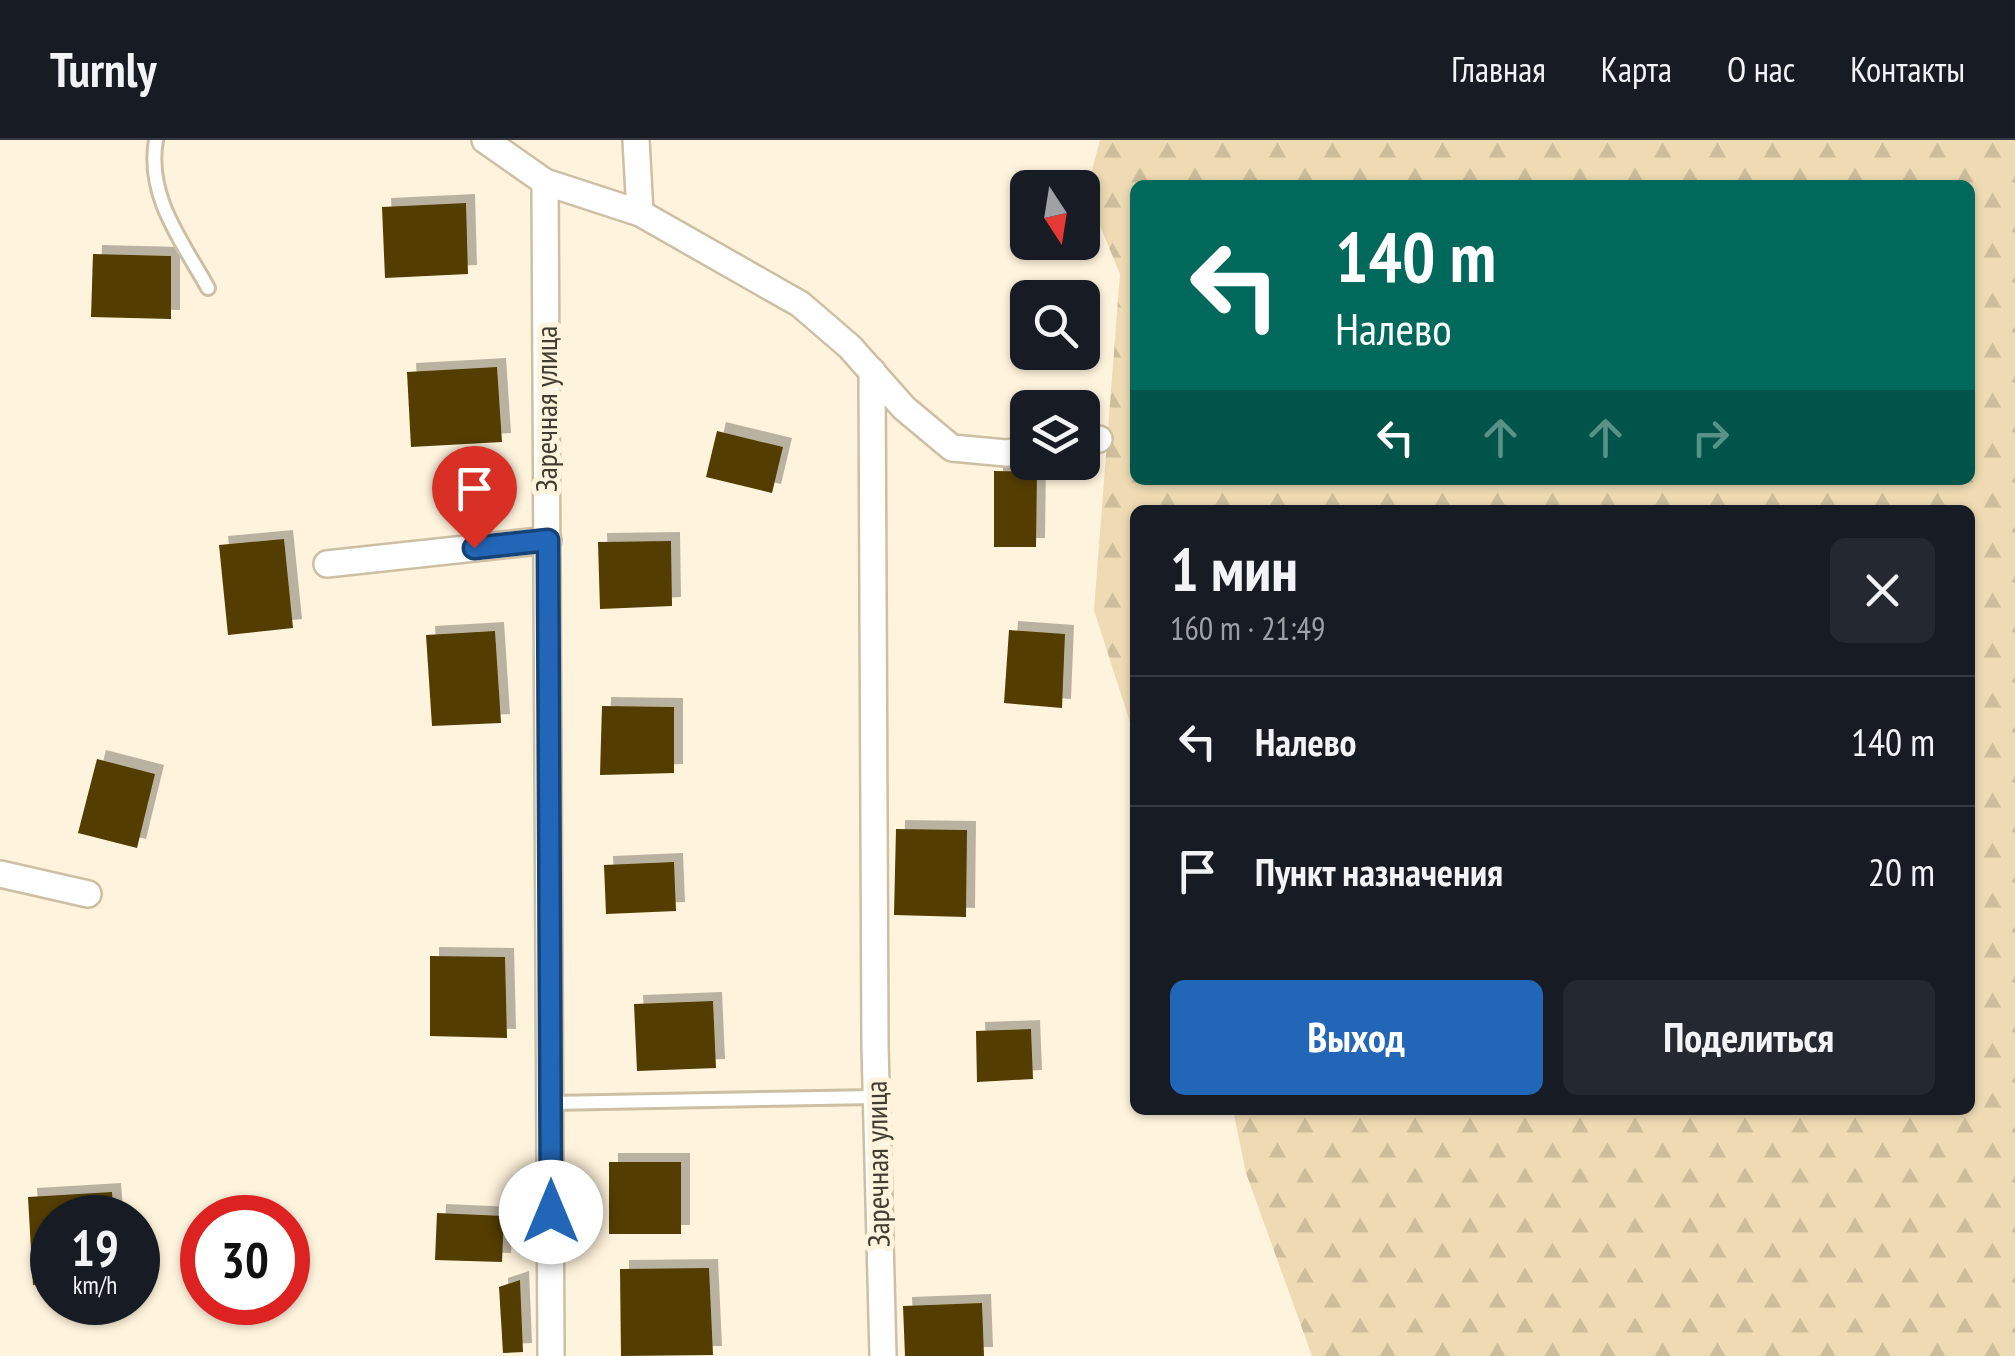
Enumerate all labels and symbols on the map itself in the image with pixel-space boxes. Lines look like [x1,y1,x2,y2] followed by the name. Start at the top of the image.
[1010,170,1100,260] north arrow
[526,326,565,492] street label: Заречная улица
[432,446,517,549] pin
[856,1080,897,1248] street label: Заречная улица
[499,1160,603,1264] position arrow
[180,1195,310,1325] speed limit sign: 30

